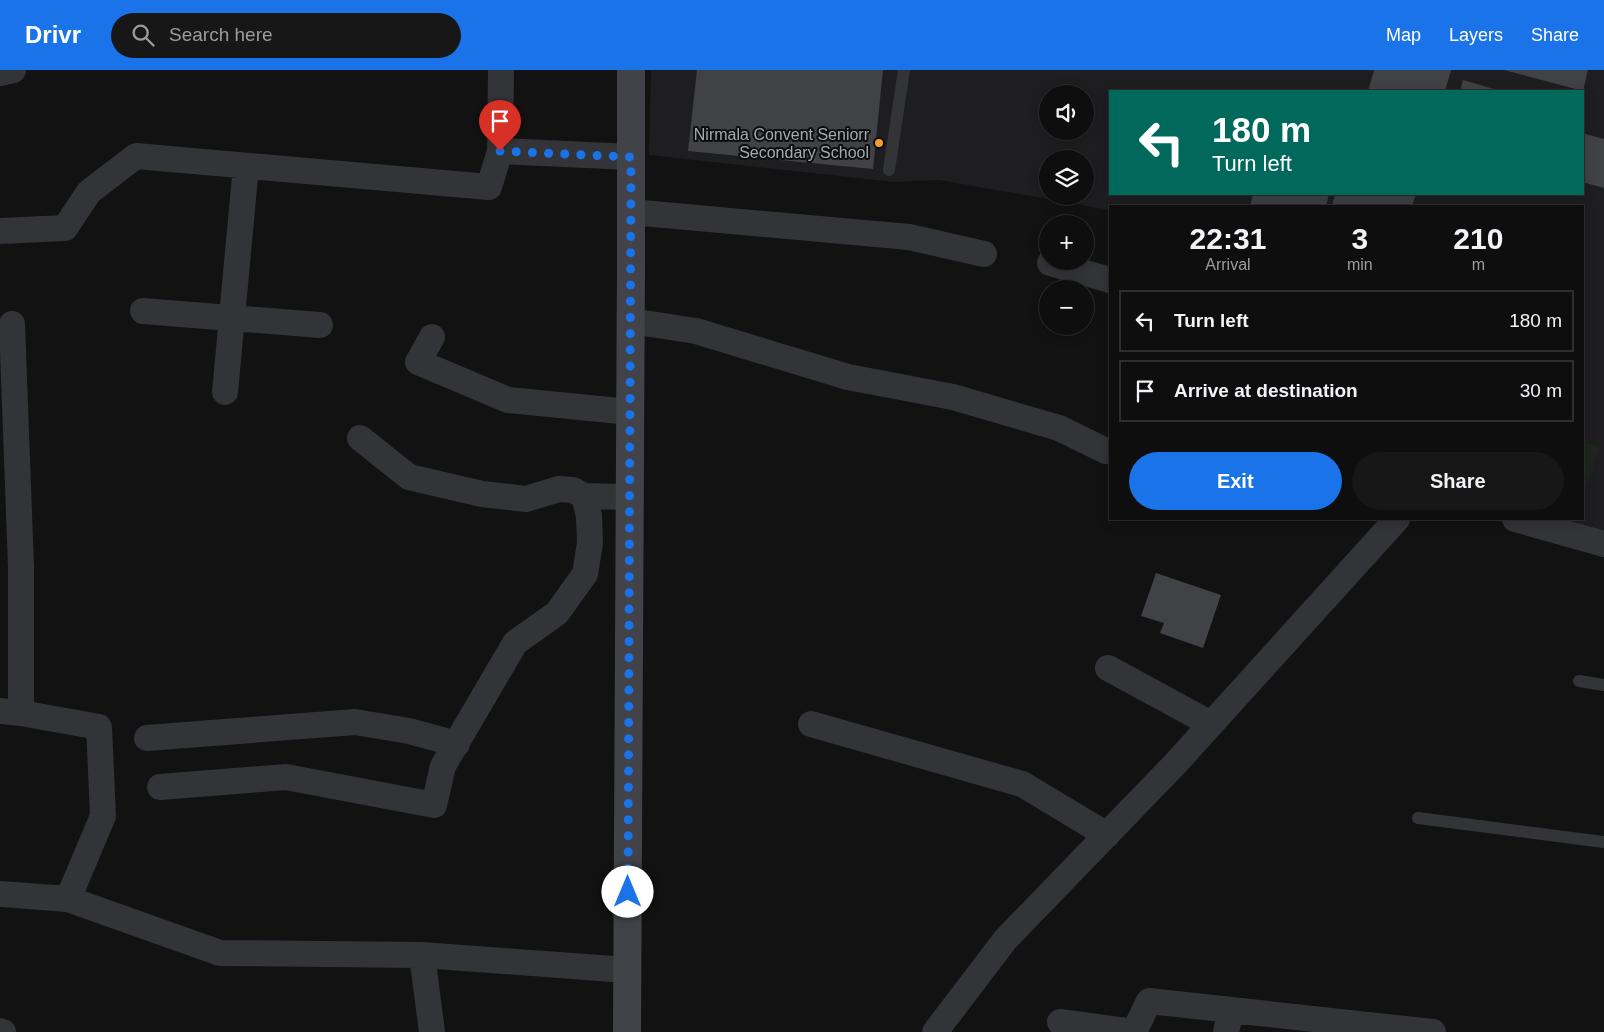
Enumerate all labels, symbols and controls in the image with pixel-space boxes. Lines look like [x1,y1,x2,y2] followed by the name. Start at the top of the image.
[111,13,461,58] search box
[25,21,81,48] text: Drivr
[129,21,157,49] icon: search
[169,24,273,45] text: Search here
[1386,25,1421,45] text: Map
[1449,25,1503,45] text: Layers
[1531,25,1579,45] text: Share
[1039,85,1094,335] map controls
[1039,85,1094,140] button: sound
[479,100,521,151] pin
[486,107,514,135] icon: arrive
[1129,110,1194,175] icon: left
[1212,110,1311,149] text: 180 m
[694,126,870,161] place label: Nirmala Convent Seniorr Secondary School
[873,137,885,149] marker: Nirmala Convent Seniorr Secondary School
[1039,150,1094,205] button: layers
[1212,151,1292,176] text: Turn left
[1039,215,1094,270] button: +
[1190,222,1266,255] text: 22:31
[1351,222,1368,255] text: 3
[1453,222,1503,255] text: 210
[1205,256,1251,273] text: Arrival
[1347,256,1373,273] text: min
[1472,256,1485,273] text: m
[1039,280,1094,335] button: −
[1131,307,1159,335] icon: left
[1174,310,1249,331] text: Turn left
[1509,310,1562,331] text: 180 m
[1131,377,1159,405] icon: arrive
[1174,380,1358,401] text: Arrive at destination
[1520,380,1562,401] text: 30 m
[1129,452,1342,510] button: Exit
[1352,452,1564,510] button: Share
[601,865,653,917] position arrow

